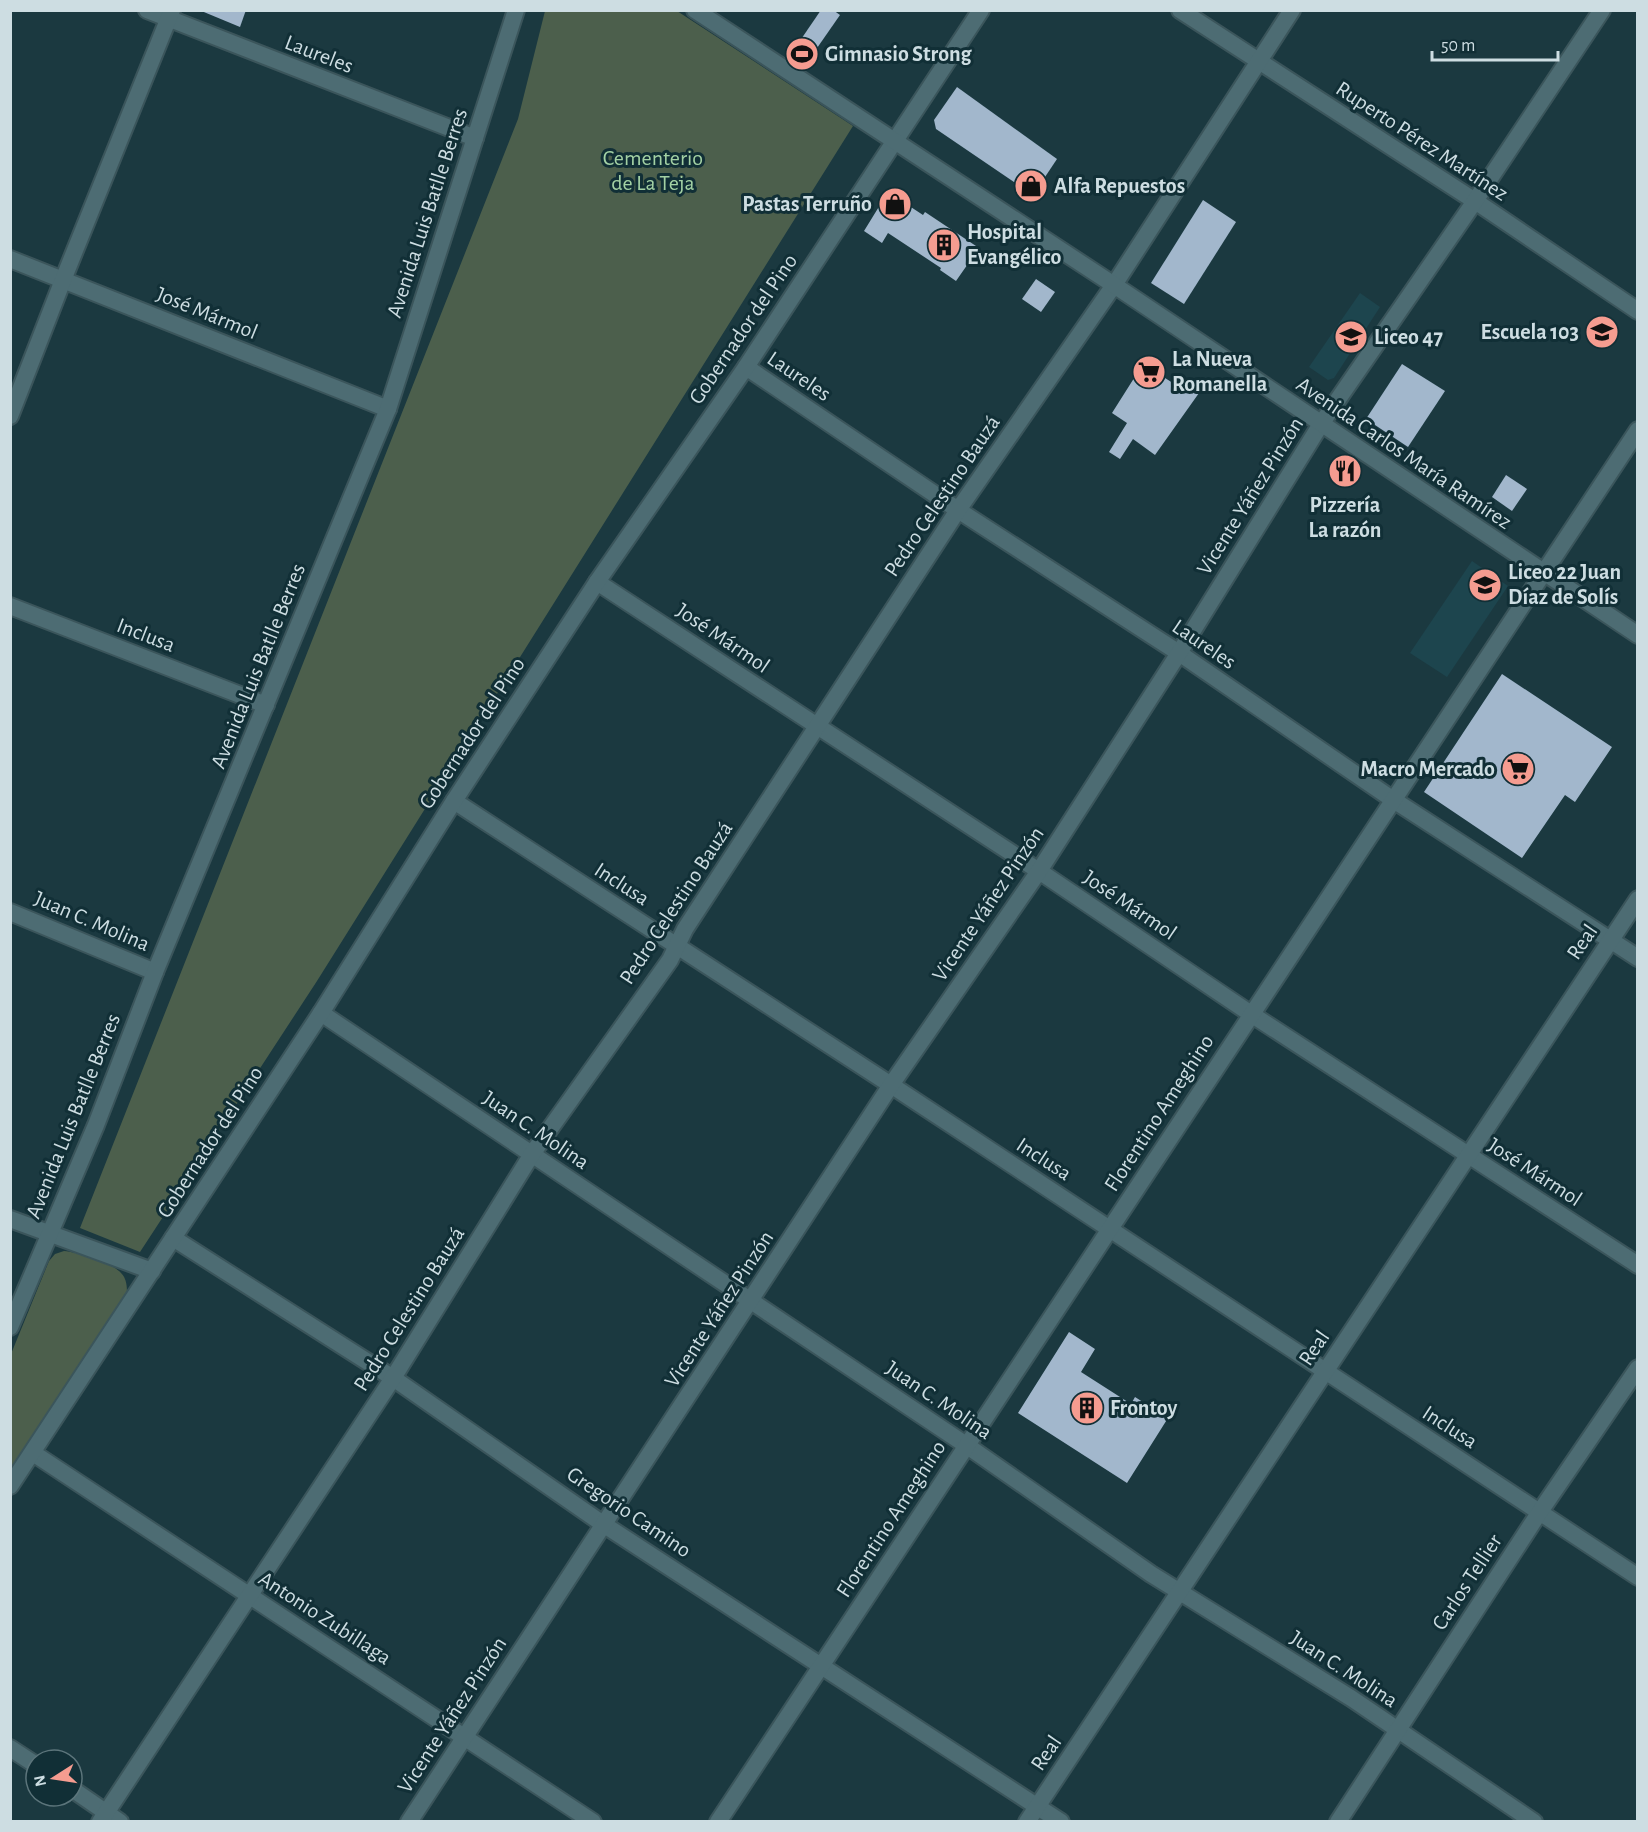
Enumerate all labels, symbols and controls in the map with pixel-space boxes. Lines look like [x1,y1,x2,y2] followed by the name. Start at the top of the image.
[1432,24,1558,62] scale bar
[282,31,356,77] street label: Laureles
[784,36,820,72] sports icon: Gimnasio Strong
[1441,37,1475,55] text: 50 m
[825,43,973,65] place label: Gimnasio Strong
[1332,77,1512,205] street label: Ruperto Pérez Martínez
[383,106,471,320] street label: Avenida Luis Batlle Berres
[603,147,703,194] park label: Cementerio de La Teja
[1013,168,1049,204] shop icon: Alfa Repuestos
[1054,175,1185,197] place label: Alfa Repuestos
[877,186,913,222] shop icon: Pastas Terruño
[742,193,872,215] place label: Pastas Terruño
[967,221,1062,268] place label: Hospital Evangélico
[926,227,962,263] building icon: Hospital Evangélico
[685,250,801,408] street label: Gobernador del Pino
[153,283,261,343] street label: José Mármol
[1584,314,1620,350] school or university icon: Escuela 103
[1333,319,1369,355] school or university icon: Liceo 47
[1481,321,1579,343] place label: Escuela 103
[1374,326,1443,348] place label: Liceo 47
[763,347,835,405] street label: Laureles
[1172,348,1268,395] place label: La Nueva Romanella
[1131,354,1167,390] supermarket icon: La Nueva Romanella
[1293,373,1515,533] street label: Avenida Carlos María Ramírez
[880,412,1004,580] street label: Pedro Celestino Bauzá
[1193,413,1307,579] street label: Vicente Yáñez Pinzón
[1327,453,1363,489] restaurant icon: Pizzería La razón
[1309,494,1382,541] place label: Pizzería La razón
[207,561,309,771] street label: Avenida Luis Batlle Berres
[1508,561,1621,608] place label: Liceo 22 Juan Díaz de Solís
[1467,567,1503,603] school or university icon: Liceo 22 Juan Díaz de Solís
[672,599,774,677] street label: José Mármol
[114,614,178,656] street label: Inclusa
[1168,615,1240,673] street label: Laureles
[415,653,529,813] street label: Gobernador del Pino
[1500,751,1536,787] supermarket icon: Macro Mercado
[1360,758,1495,780] place label: Macro Mercado
[615,818,737,988] street label: Pedro Celestino Bauzá
[928,823,1048,985] street label: Vicente Yáñez Pinzón
[591,858,653,910] street label: Inclusa
[1079,866,1181,944] street label: José Mármol
[31,887,153,955] street label: Juan C. Molina
[1562,920,1602,964] street label: Real
[22,1011,124,1221] street label: Avenida Luis Batlle Berres
[1100,1031,1218,1195] street label: Florentino Ameghino
[153,1062,267,1222] street label: Gobernador del Pino
[479,1087,593,1173] street label: Juan C. Molina
[1013,1133,1075,1185] street label: Inclusa
[1484,1134,1586,1210] street label: José Mármol
[350,1223,468,1395] street label: Pedro Celestino Bauzá
[660,1227,778,1391] street label: Vicente Yáñez Pinzón
[1294,1326,1334,1370] street label: Real
[882,1357,996,1443] street label: Juan C. Molina
[1069,1390,1105,1426] building icon: Frontoy
[1110,1397,1177,1420] place label: Frontoy
[1419,1401,1481,1453] street label: Inclusa
[832,1437,950,1601] street label: Florentino Ameghino
[563,1463,695,1561] street label: Gregorio Camino
[1428,1530,1506,1634] street label: Carlos Tellier
[255,1567,395,1669] street label: Antonio Zubillaga
[1286,1626,1402,1712] street label: Juan C. Molina
[393,1633,511,1797] street label: Vicente Yáñez Pinzón
[1026,1731,1066,1775] street label: Real
[24,1748,84,1808] north arrow
[31,1774,49,1788] text: N

